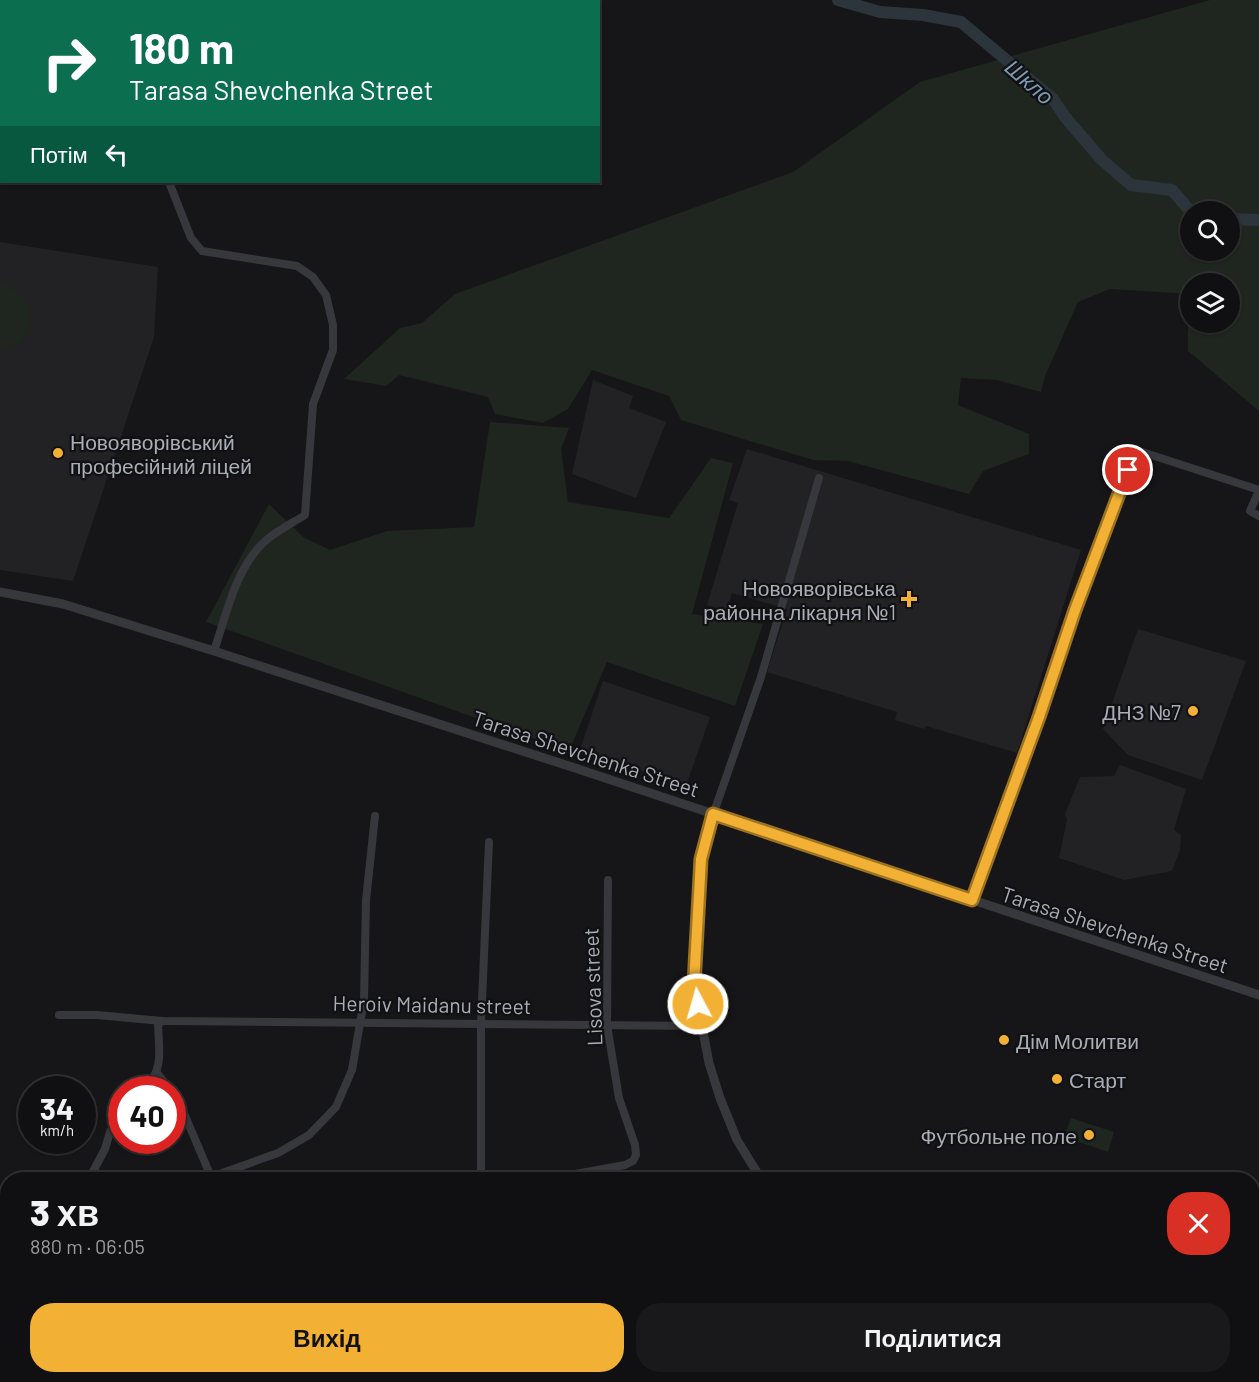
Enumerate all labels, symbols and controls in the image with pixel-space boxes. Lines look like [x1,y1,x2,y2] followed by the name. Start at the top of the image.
[129,22,234,72] text: 180 m
[30,24,108,102] icon: right
[1001,53,1059,109] water label: Шкло
[129,73,434,105] text: Tarasa Shevchenka Street
[100,138,133,171] icon: left
[30,141,88,167] text: Потім
[1180,201,1240,333] map controls
[1180,201,1240,261] button: search
[1180,273,1240,333] button: layers
[70,429,252,478] place label: Новояворівський професійний ліцей
[1102,444,1153,495] pin
[51,446,65,460] marker: Новояворівський професійний ліцей
[1111,453,1144,486] icon: arrive
[703,575,896,624] place label: Новояворівська районна лікарня №1
[900,590,918,608] marker: Новояворівська районна лікарня №1
[1102,699,1181,724] place label: ДНЗ №7
[1186,704,1200,718] marker: ДНЗ №7
[469,705,703,801] street label: Tarasa Shevchenka Street
[998,881,1232,977] street label: Tarasa Shevchenka Street
[577,927,607,1047] street label: Lisova street
[666,972,730,1036] position arrow
[332,990,532,1018] street label: Heroiv Maidanu street
[1016,1028,1139,1053] place label: Дім Молитви
[997,1033,1011,1047] marker: Дім Молитви
[1069,1067,1126,1092] place label: Старт
[1050,1072,1064,1086] marker: Старт
[108,1076,186,1154] speed limit sign: 40
[40,1090,74,1126] text: 34
[40,1121,74,1139] text: km/h
[920,1123,1077,1148] place label: Футбольне поле
[1082,1128,1096,1142] marker: Футбольне поле
[30,1190,99,1233] text: 3 хв
[1167,1192,1230,1255] button: close
[30,1234,145,1258] text: 880 m · 06:05
[30,1303,624,1372] button: Вихід
[636,1303,1230,1372] button: Поділитися

